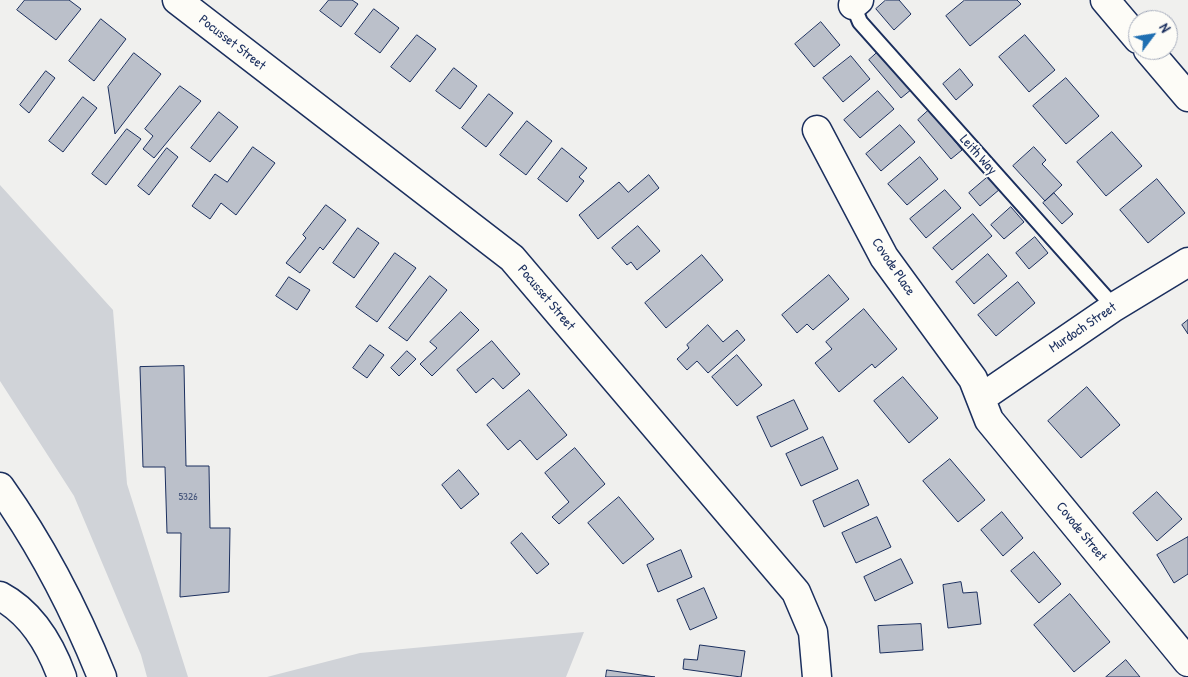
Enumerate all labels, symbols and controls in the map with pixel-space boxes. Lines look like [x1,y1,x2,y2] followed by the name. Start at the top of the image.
[1128,10,1178,60] north arrow
[195,12,269,74] street label: Pocusset Street
[1155,19,1175,36] text: N
[956,132,1000,178] street label: Leith Way
[868,235,918,299] street label: Covode Place
[514,262,578,334] street label: Pocusset Street
[1046,299,1120,357] street label: Murdoch Street
[178,490,198,504] house number: 5326
[1052,499,1110,565] street label: Covode Street

